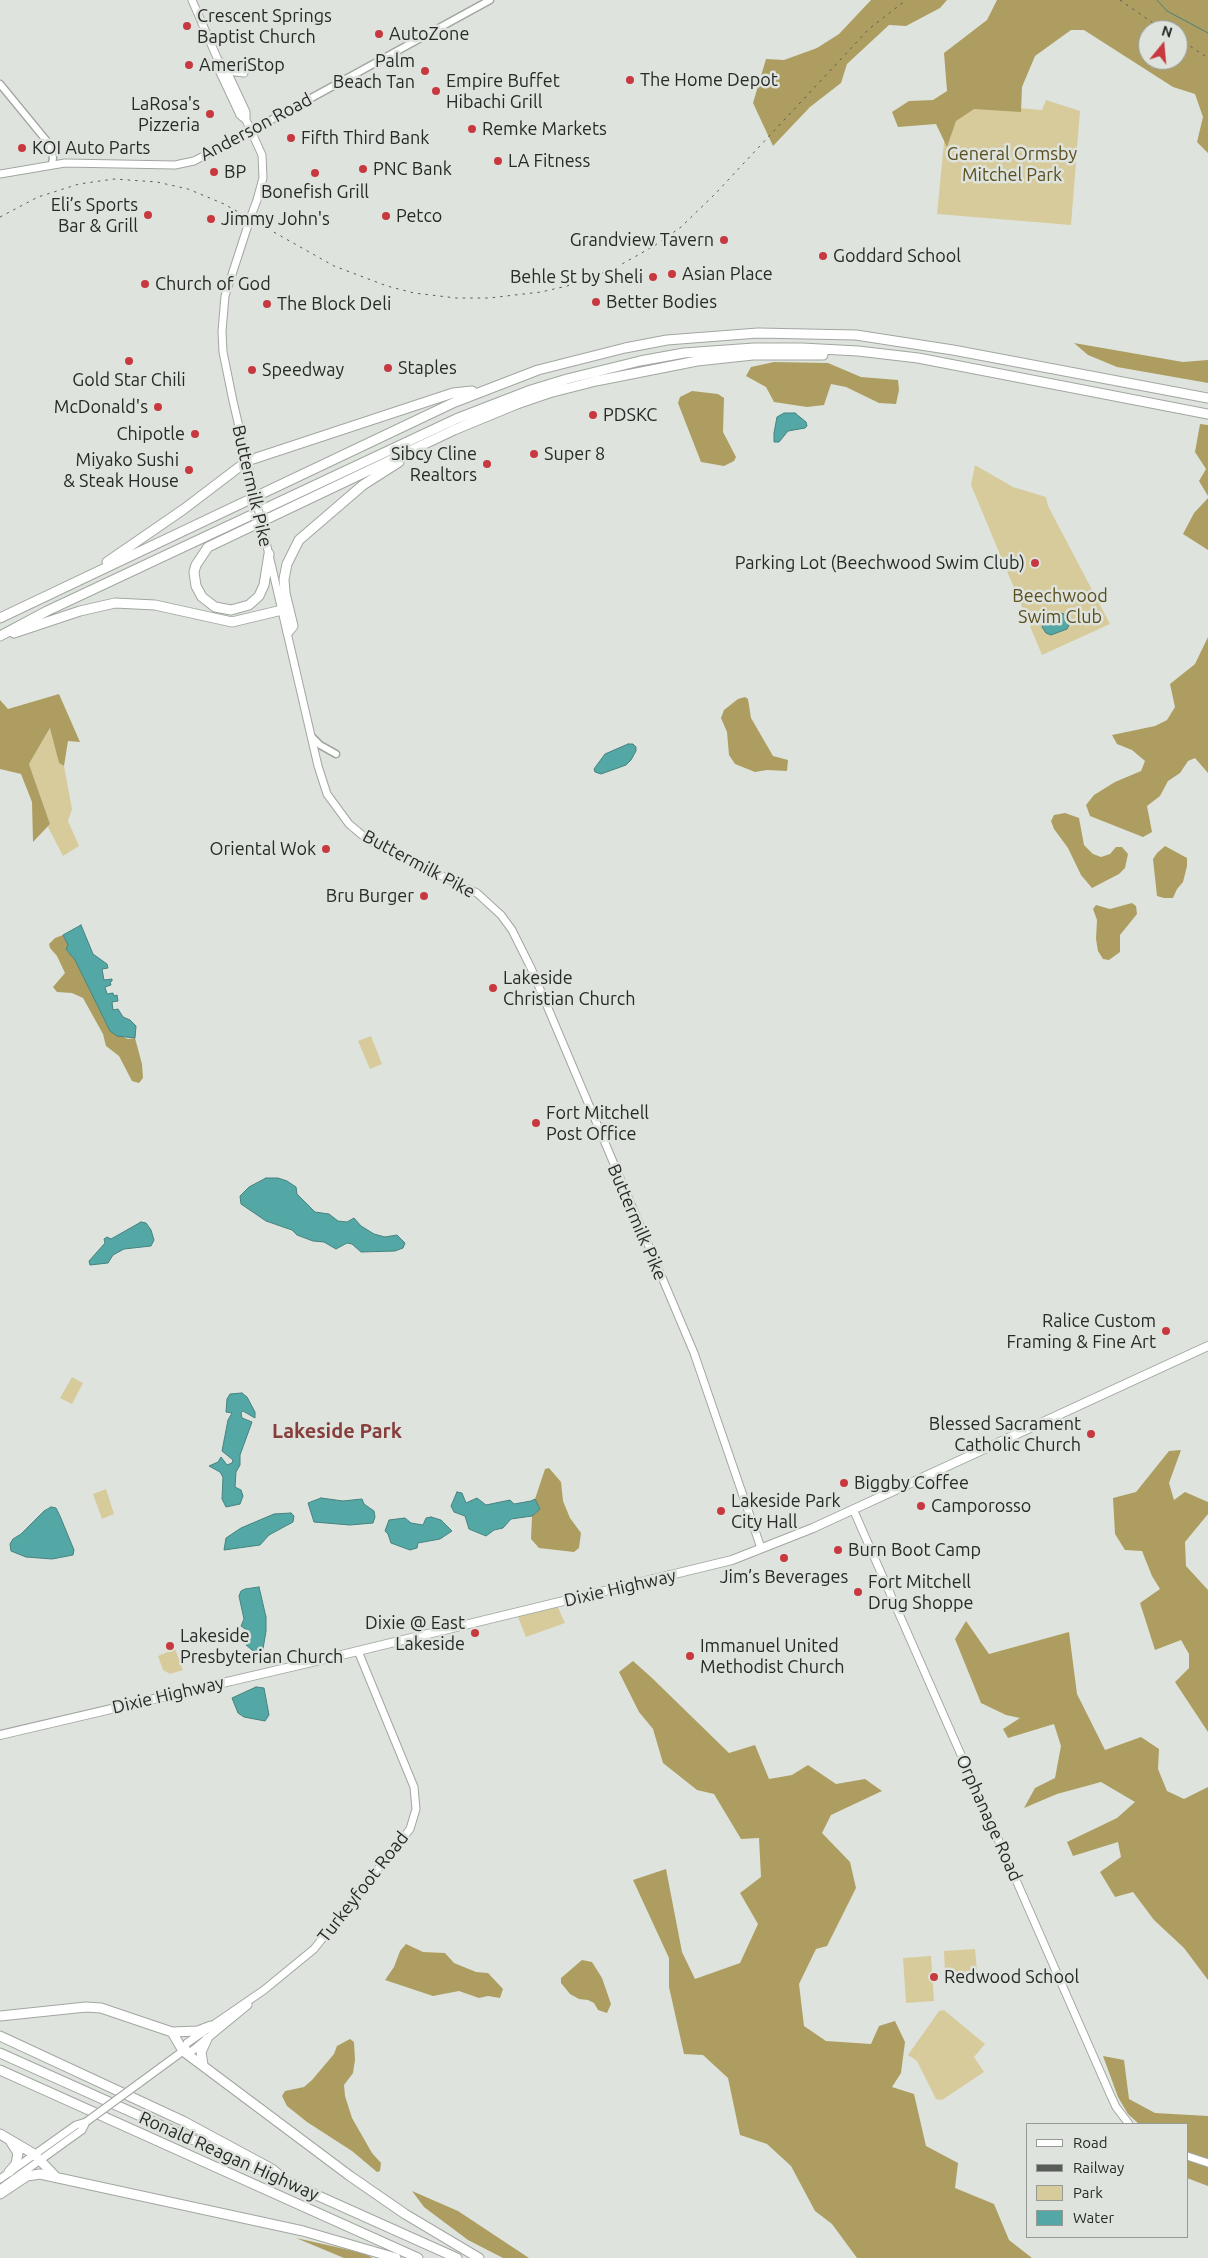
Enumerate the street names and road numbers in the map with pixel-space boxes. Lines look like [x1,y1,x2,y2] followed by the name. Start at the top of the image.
[196,88,316,166] street label: Anderson Road
[227,423,277,549] street label: Buttermilk Pike
[359,825,479,903] street label: Buttermilk Pike
[603,1161,671,1283] street label: Buttermilk Pike
[562,1565,678,1611] street label: Dixie Highway
[110,1672,226,1718] street label: Dixie Highway
[951,1751,1027,1885] street label: Orphanage Road
[313,1827,413,1947] street label: Turkeyfoot Road
[136,2107,322,2205] street label: Ronald Reagan Highway

